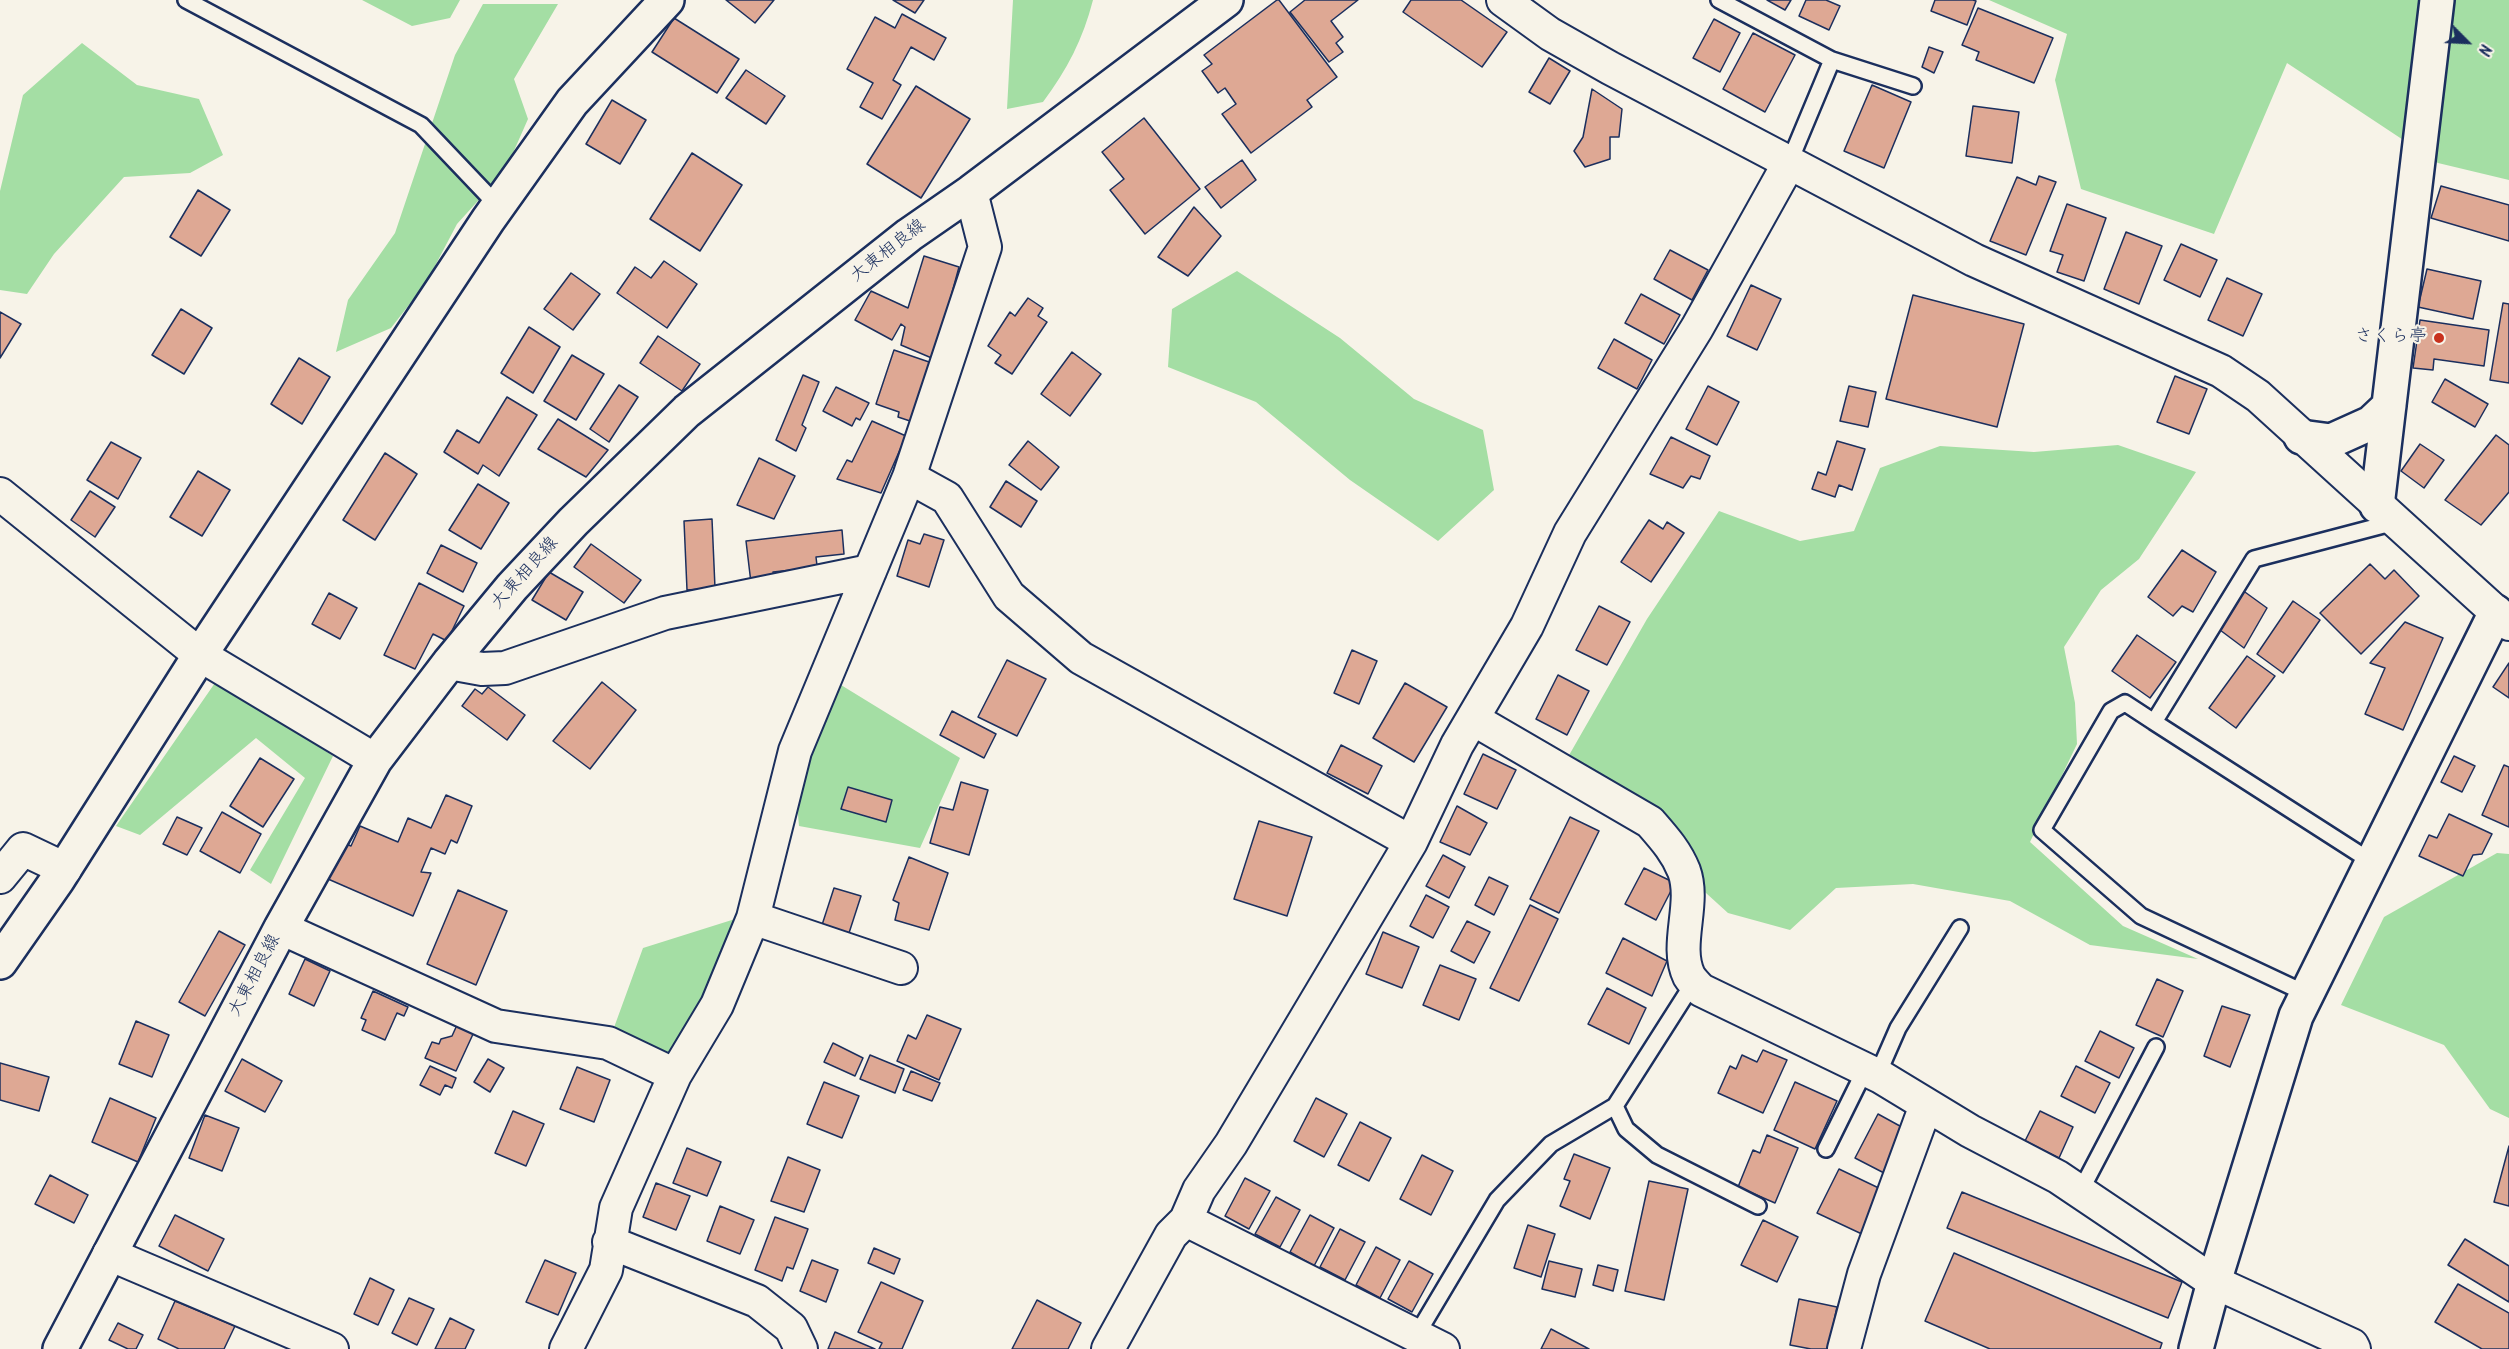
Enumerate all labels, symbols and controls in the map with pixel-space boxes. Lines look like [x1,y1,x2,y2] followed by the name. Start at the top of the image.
[2437,12,2497,72] north arrow
[2470,40,2497,59] text: N
[847,216,931,288] street label: 大東相良線
[2355,327,2427,349] place label: さくら亭
[2432,331,2446,345] marker: さくら亭
[488,533,564,615] street label: 大東相良線
[225,931,287,1021] street label: 大東相良線

